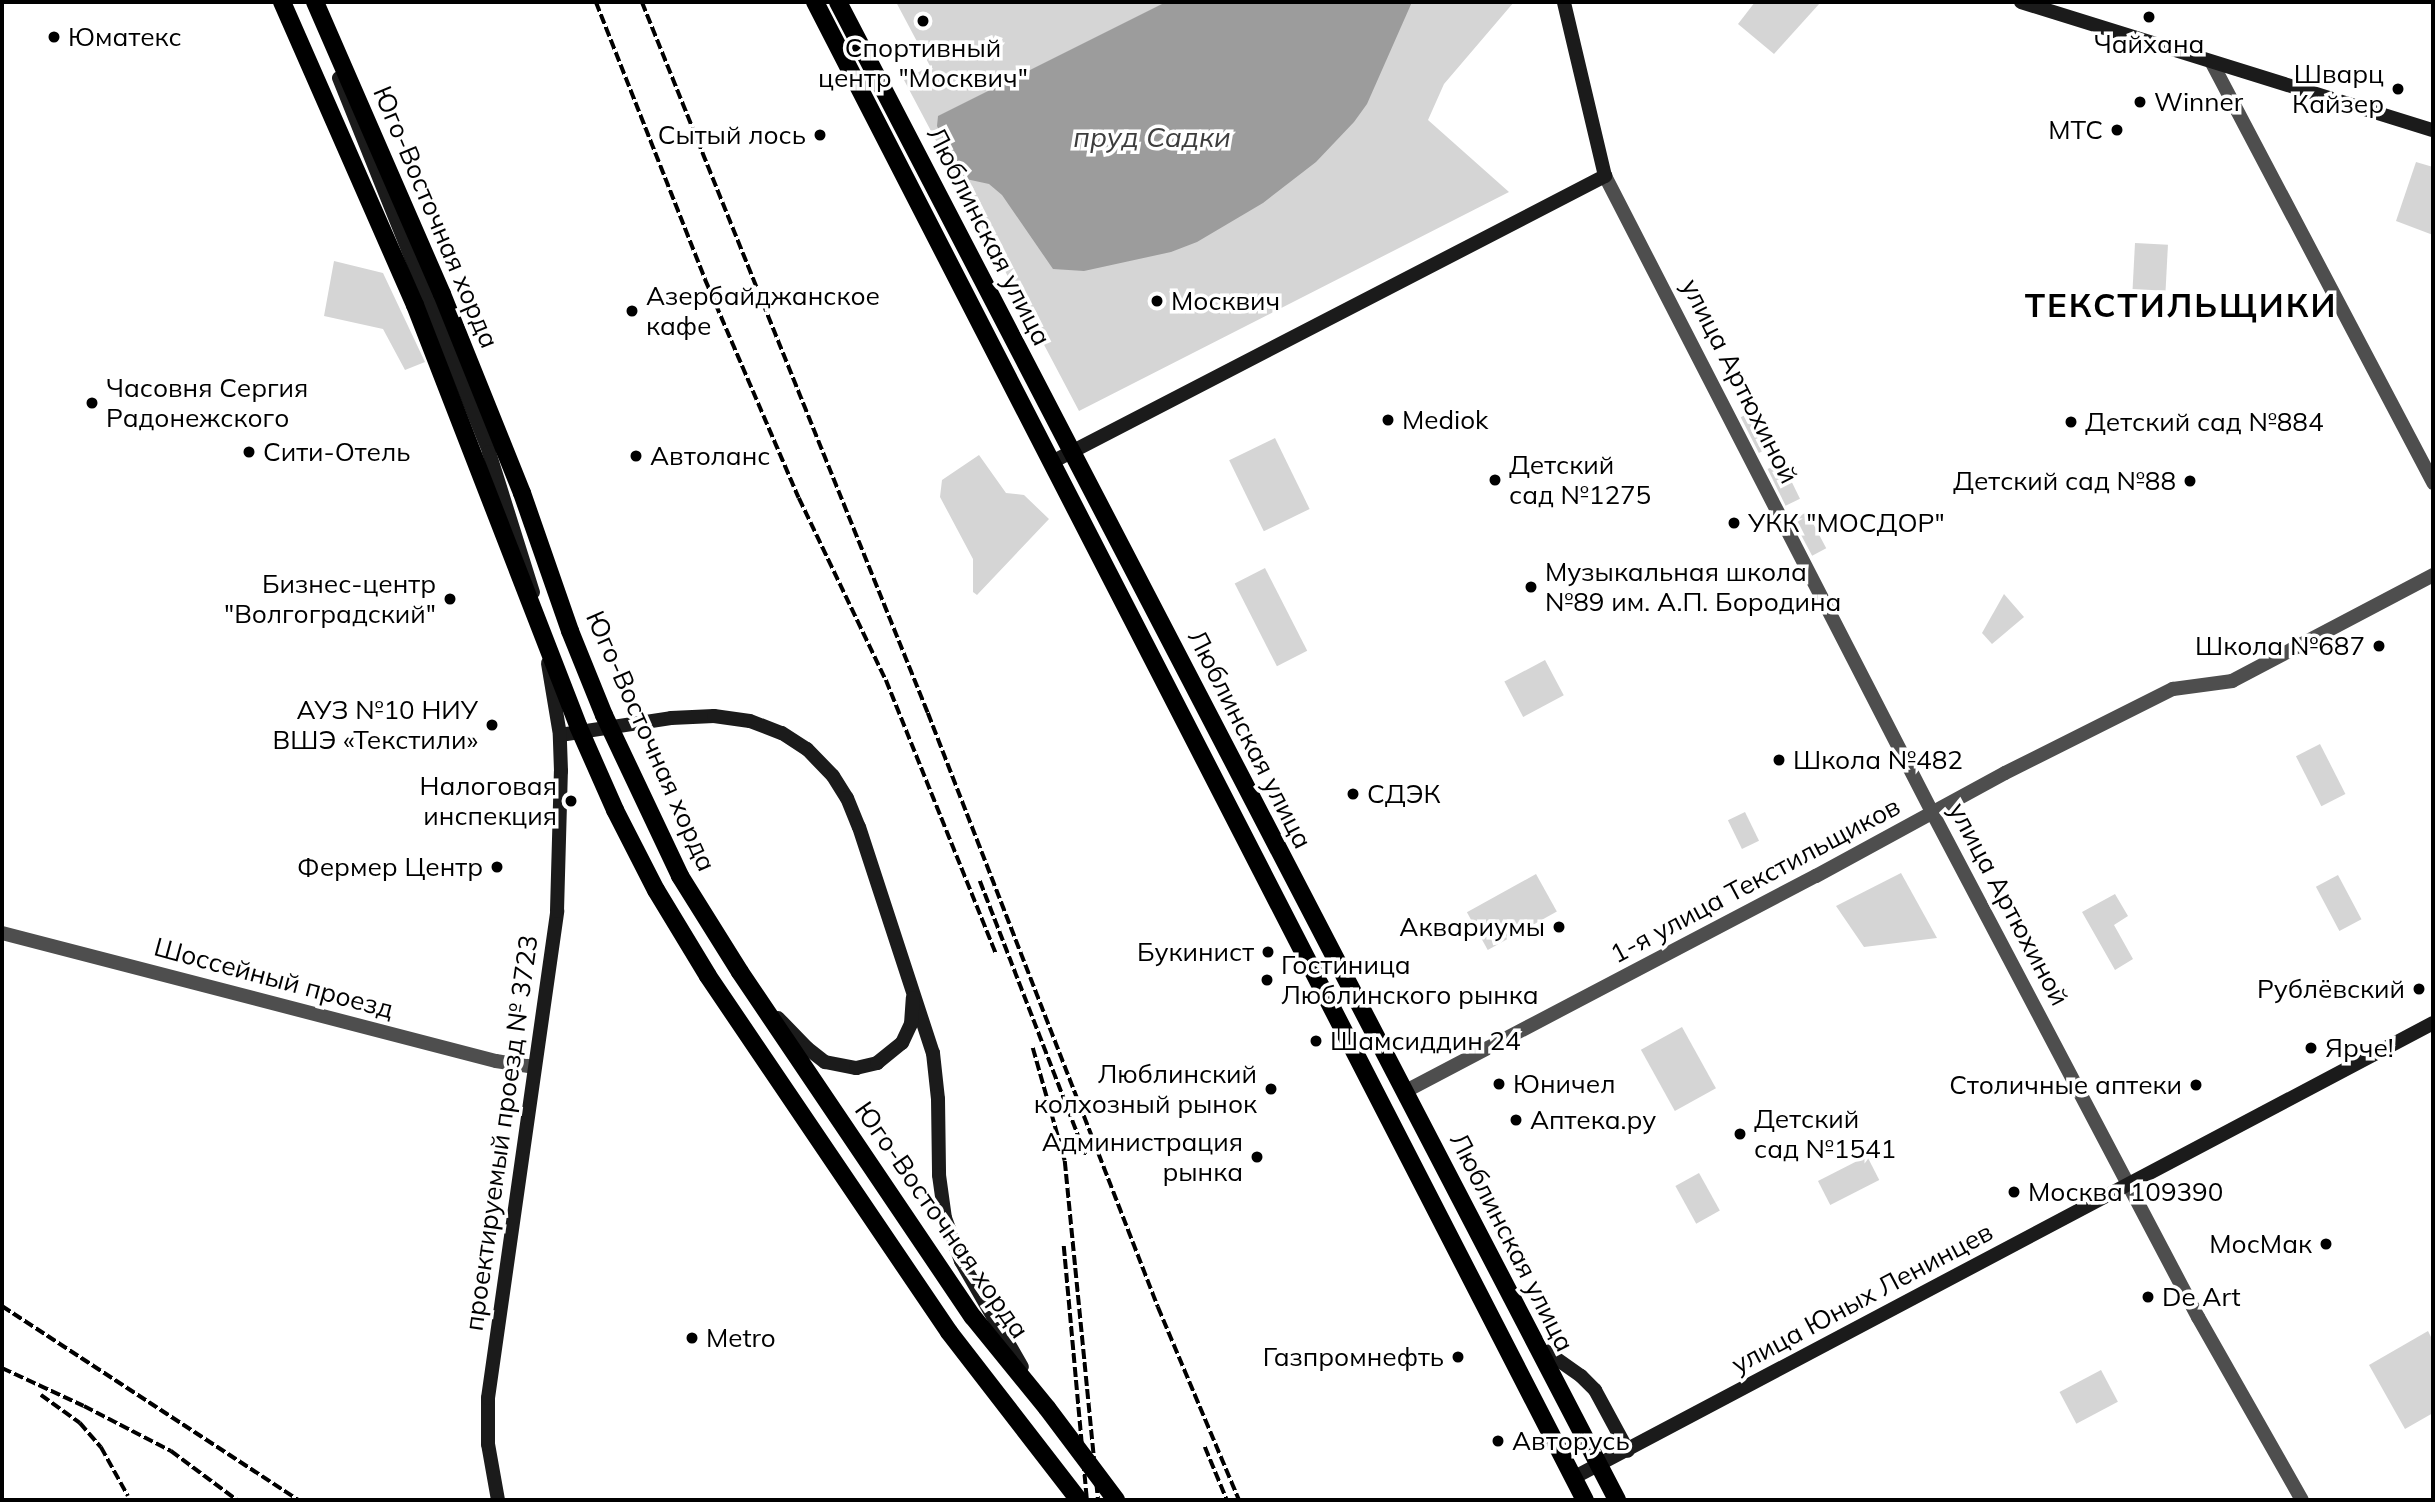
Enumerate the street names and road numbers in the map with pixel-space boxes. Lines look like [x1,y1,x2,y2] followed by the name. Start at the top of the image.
[367,81,505,353] street label: Юго-Восточная хорда
[920,121,1058,351] street label: Люблинская улица
[1675,274,1805,488] street label: улица Артюхиной
[579,606,723,876] street label: Юго-Восточная хорда
[1181,624,1319,854] street label: Люблинская улица
[1605,790,1905,970] street label: 1-я улица Текстильщиков
[1942,797,2076,1011] street label: улица Артюхиной
[151,931,397,1025] street label: Шоссейный проезд
[458,933,544,1333] street label: проектируемый проезд № 3723
[848,1096,1036,1344] street label: Юго-Восточная хорда
[1443,1127,1581,1357] street label: Люблинская улица
[1726,1216,1998,1380] street label: улица Юных Ленинцев

